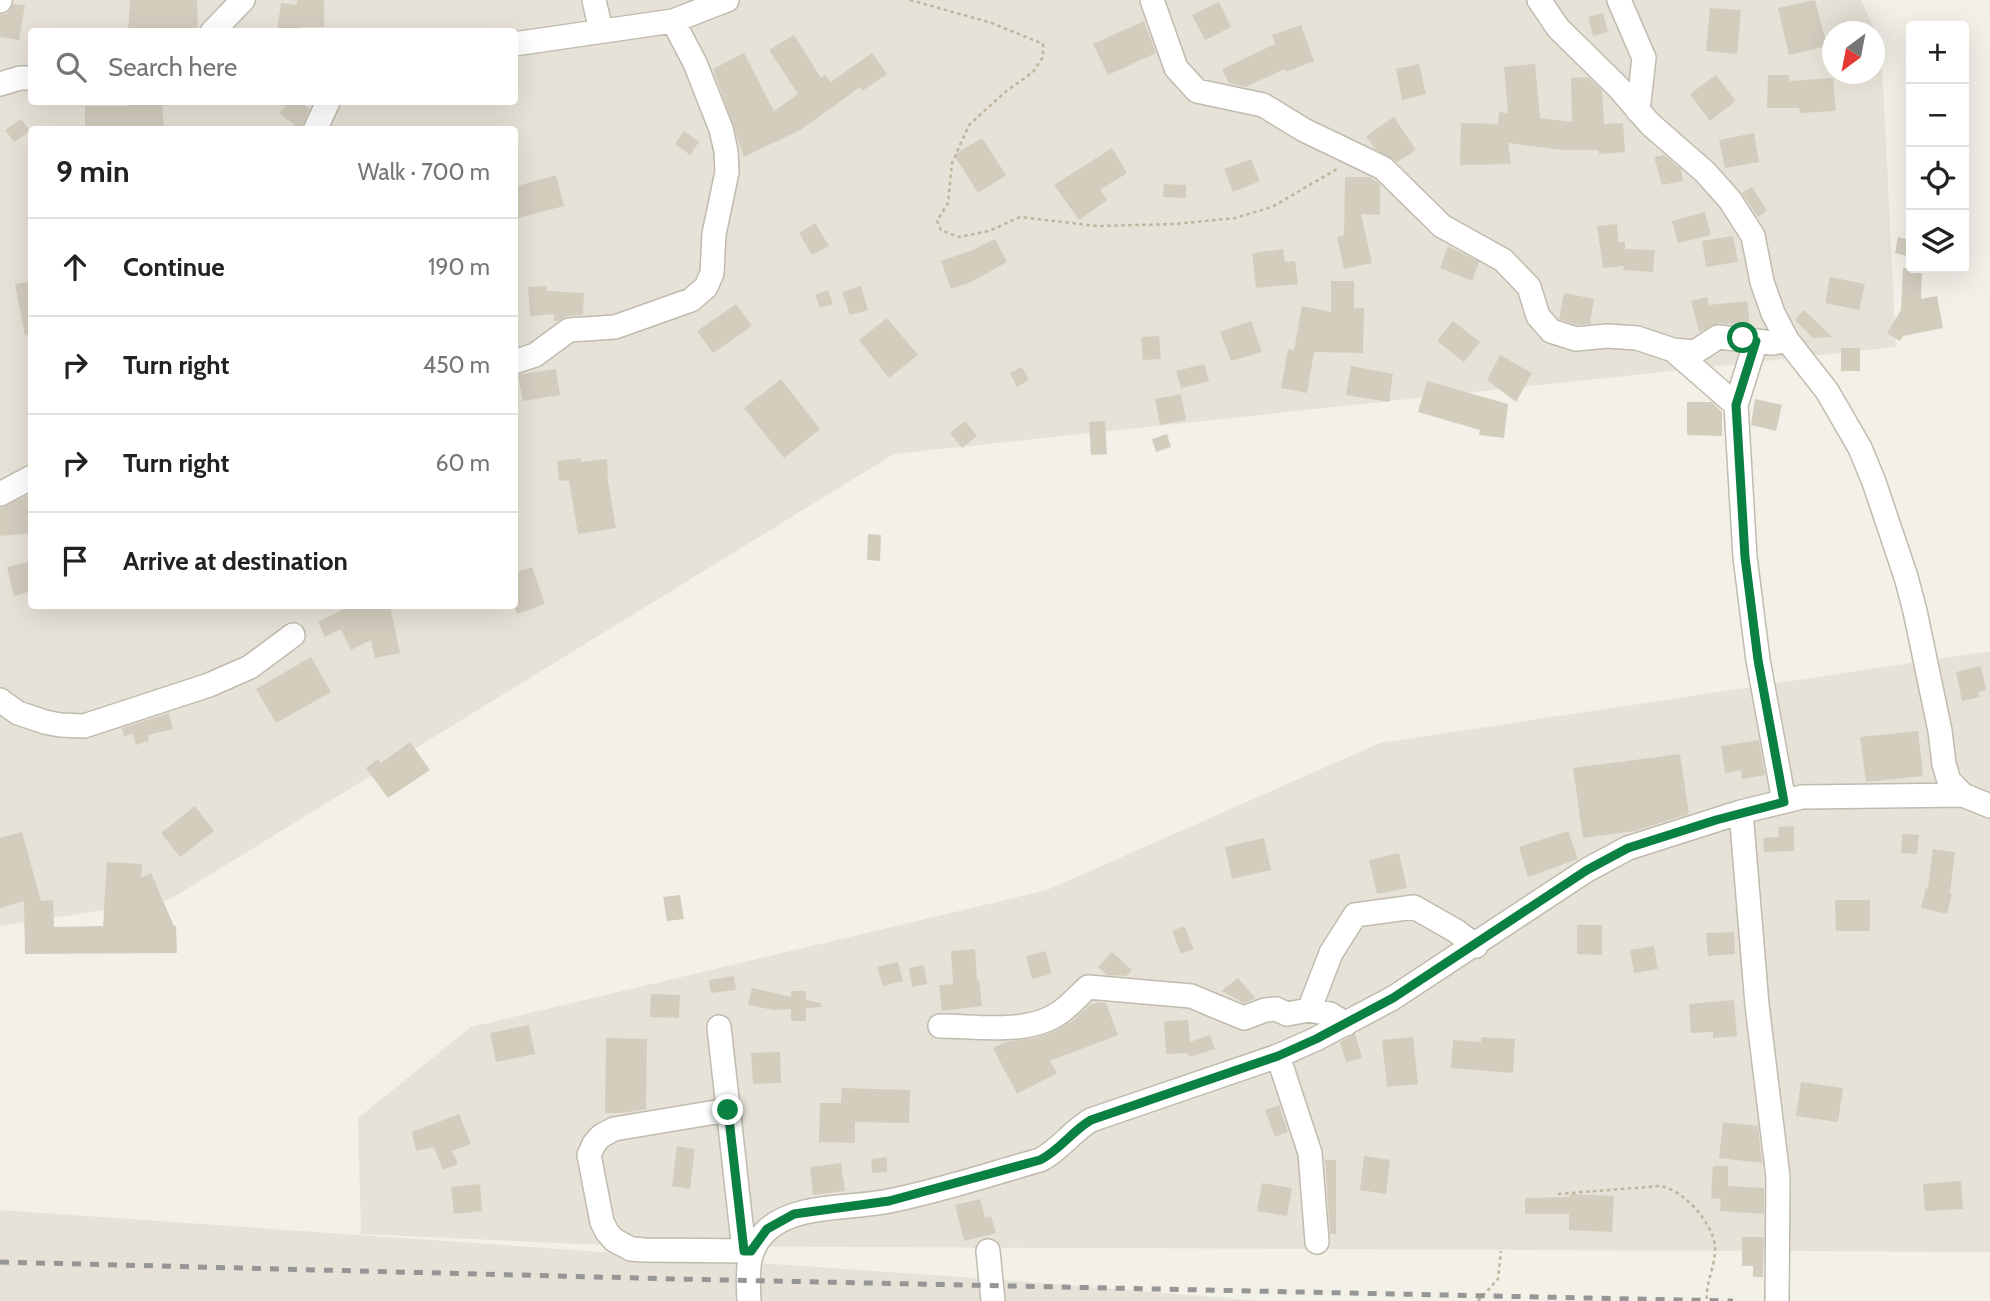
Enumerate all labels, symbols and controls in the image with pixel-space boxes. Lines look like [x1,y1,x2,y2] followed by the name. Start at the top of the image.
[1822,21,1885,84] north arrow
[1906,21,1969,273] map controls
[1906,21,1969,84] button: +
[28,28,518,105] search box
[52,48,90,86] icon: search
[108,51,237,83] text: Search here
[1906,84,1969,147] button: −
[1906,147,1969,210] button: locate
[56,153,129,190] text: 9 min
[358,158,490,186] text: Walk · 700 m
[1906,210,1969,273] button: layers
[56,248,94,286] icon: ahead
[123,251,225,283] text: Continue
[428,253,490,281] text: 190 m
[1727,322,1758,353] route start
[56,346,94,384] icon: right
[123,349,229,381] text: Turn right
[423,351,490,379] text: 450 m
[56,444,94,482] icon: right
[123,447,229,479] text: Turn right
[436,449,490,477] text: 60 m
[56,542,94,580] icon: arrive
[123,545,348,577] text: Arrive at destination
[712,1094,743,1125] route end

